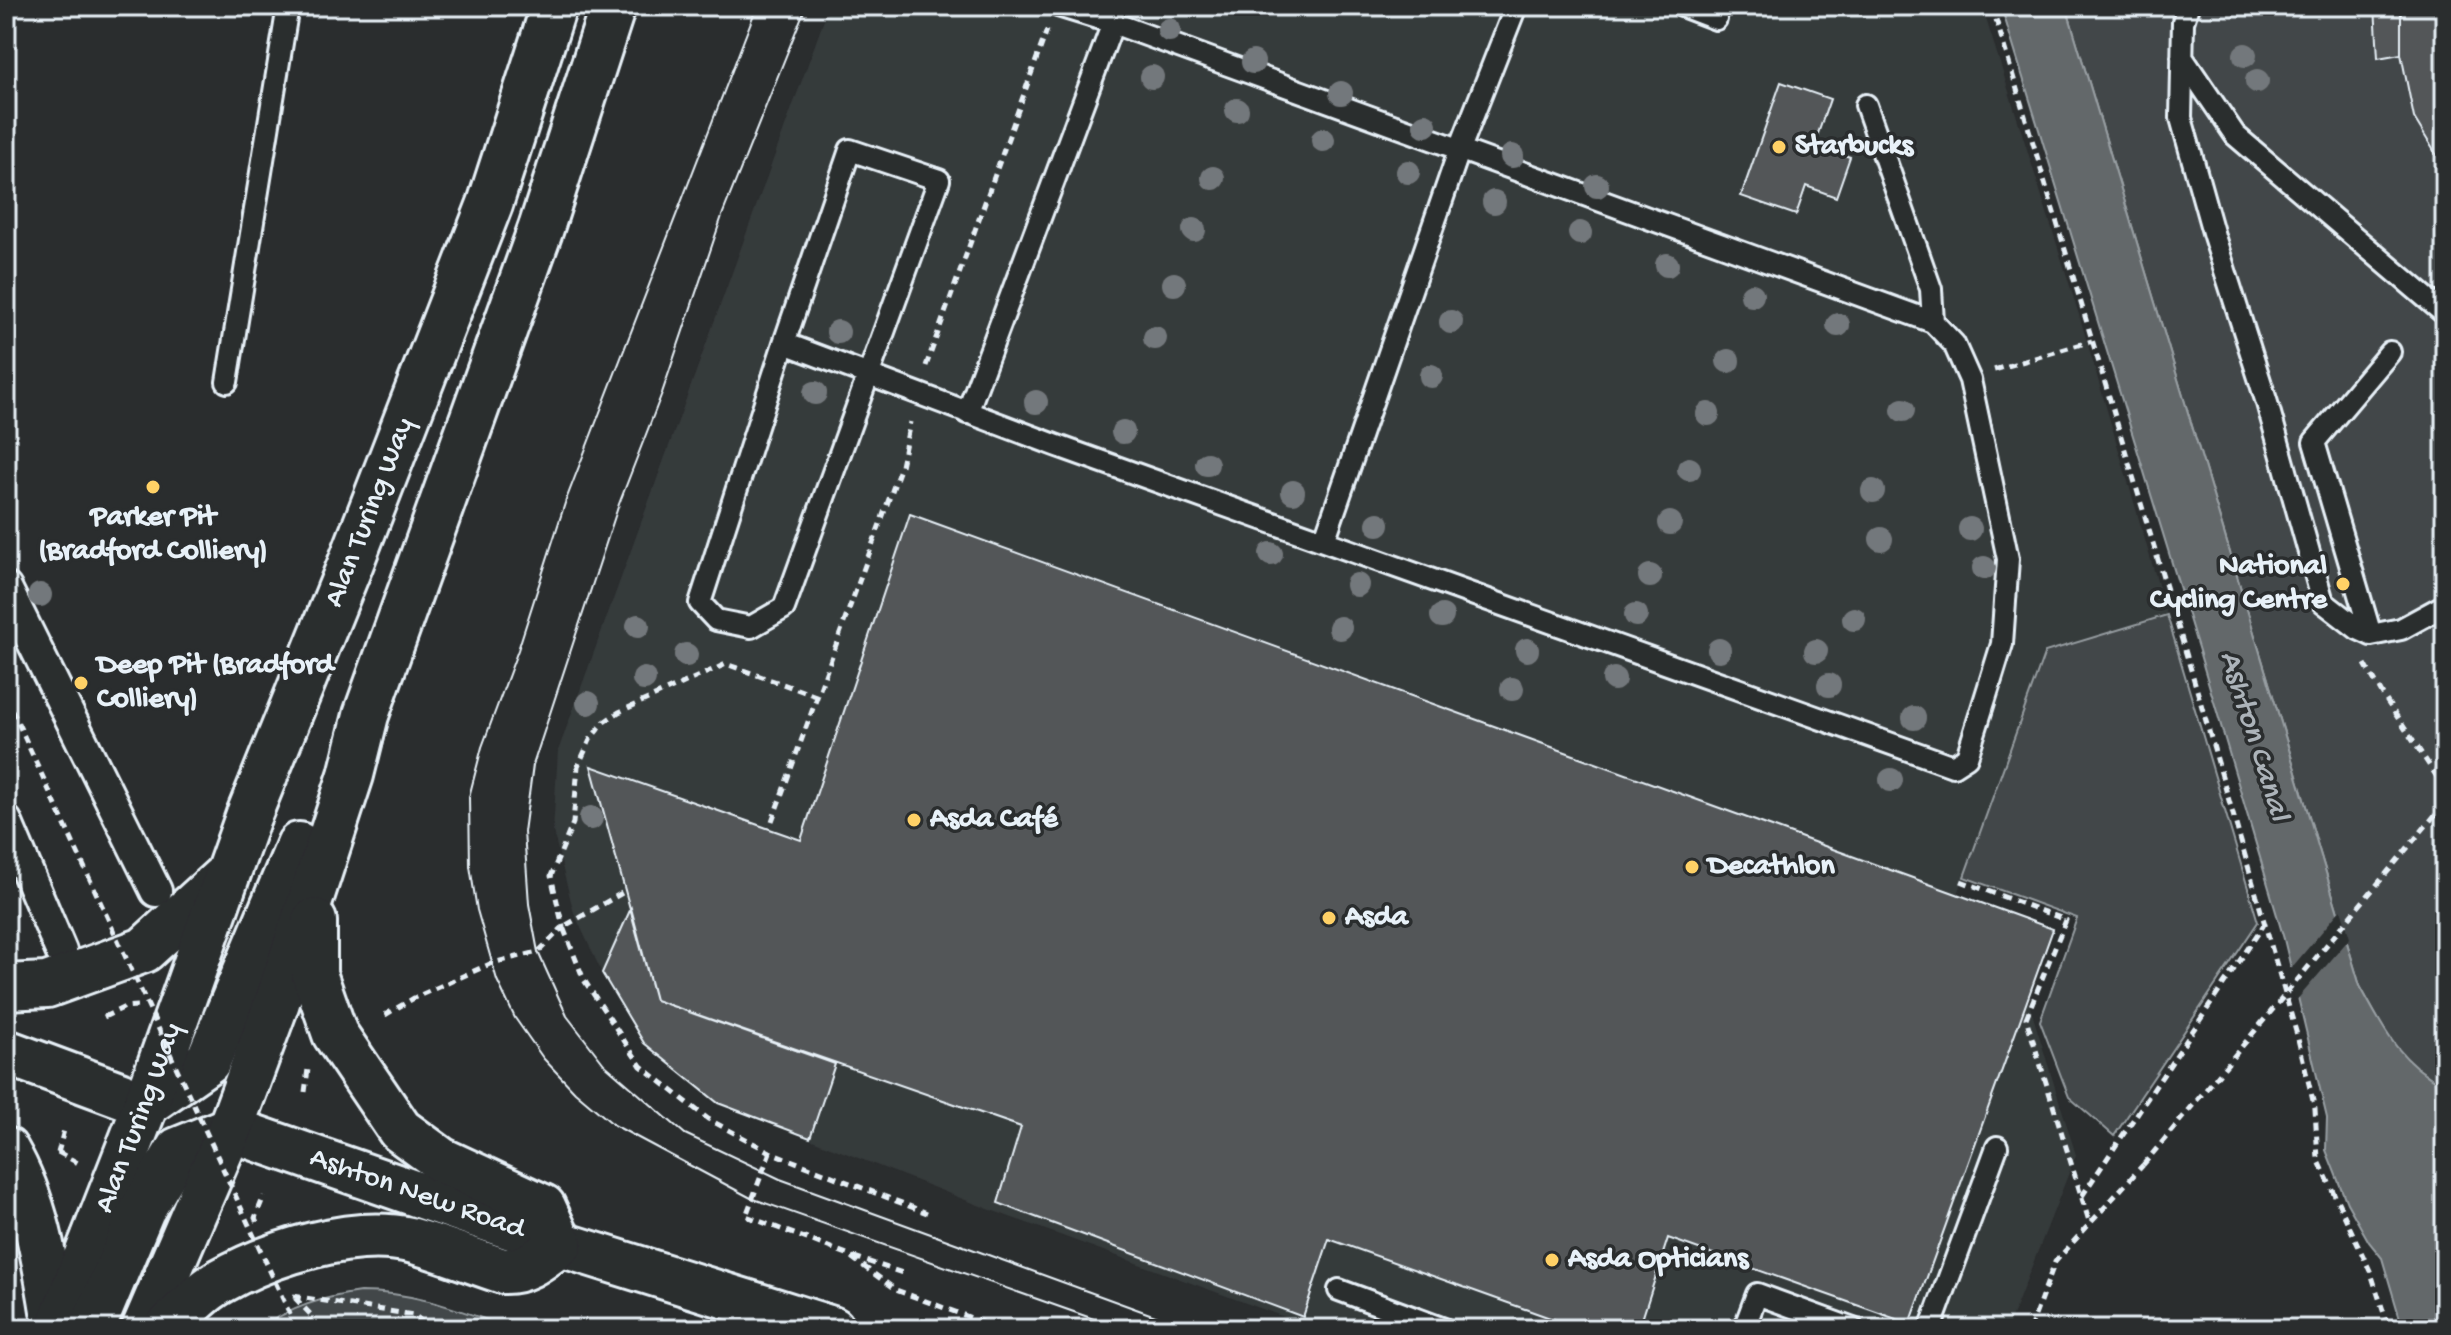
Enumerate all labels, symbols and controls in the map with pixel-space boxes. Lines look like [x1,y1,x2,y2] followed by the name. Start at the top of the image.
[1795,130,1915,165] place label: Starbucks
[1770,138,1788,156] marker: Starbucks
[317,413,423,613] street label: Alan Turing Way
[144,478,162,496] marker: Parker Pit (Bradford Colliery)
[38,501,268,570] place label: Parker Pit (Bradford Colliery)
[2150,550,2329,619] place label: National Cycling Centre
[2334,575,2352,593] marker: National Cycling Centre
[2209,647,2297,827] water label: Ashton Canal
[94,649,337,718] place label: Deep Pit (Bradford Colliery)
[72,674,90,692] marker: Deep Pit (Bradford Colliery)
[929,803,1059,838] place label: Asda Café
[905,811,923,829] marker: Asda Café
[1705,850,1835,885] place label: Decathlon
[1683,858,1701,876] marker: Decathlon
[1344,901,1409,936] place label: Asda
[1320,909,1338,927] marker: Asda
[88,1018,191,1218] street label: Alan Turing Way
[305,1141,531,1249] street label: Ashton New Road
[1567,1243,1750,1278] place label: Asda Opticians
[1543,1251,1561,1269] marker: Asda Opticians

